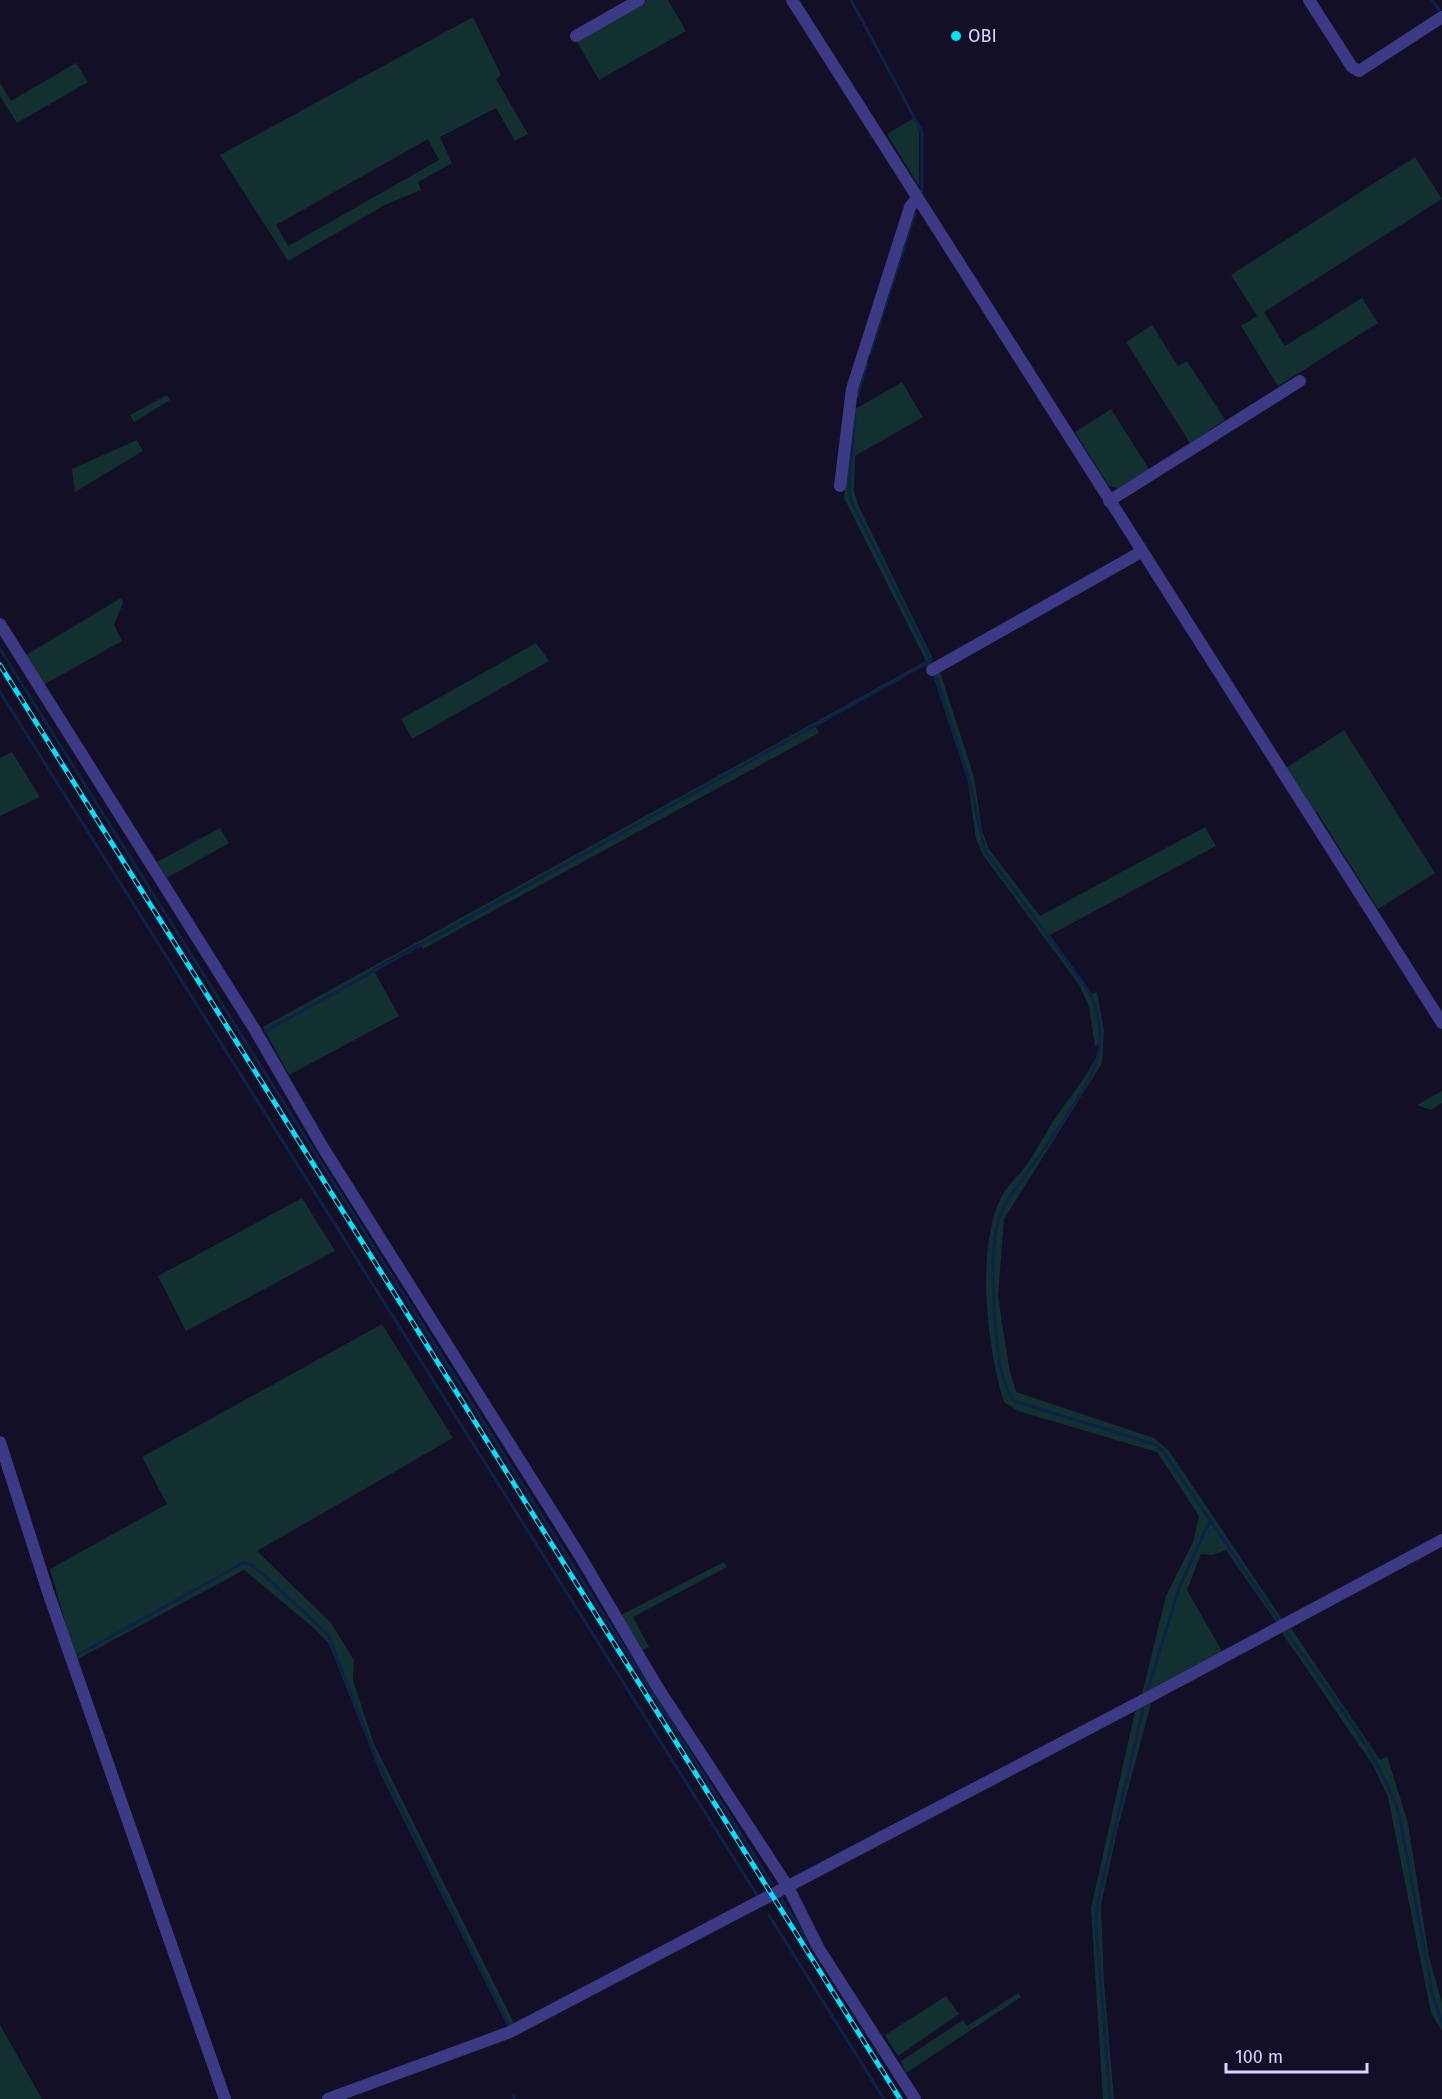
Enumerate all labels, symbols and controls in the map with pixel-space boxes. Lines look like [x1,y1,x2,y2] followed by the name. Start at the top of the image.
[968,25,997,47] place label: OBI
[949,29,963,43] marker: OBI
[1226,2036,1367,2074] scale bar
[1235,2046,1283,2068] text: 100 m

